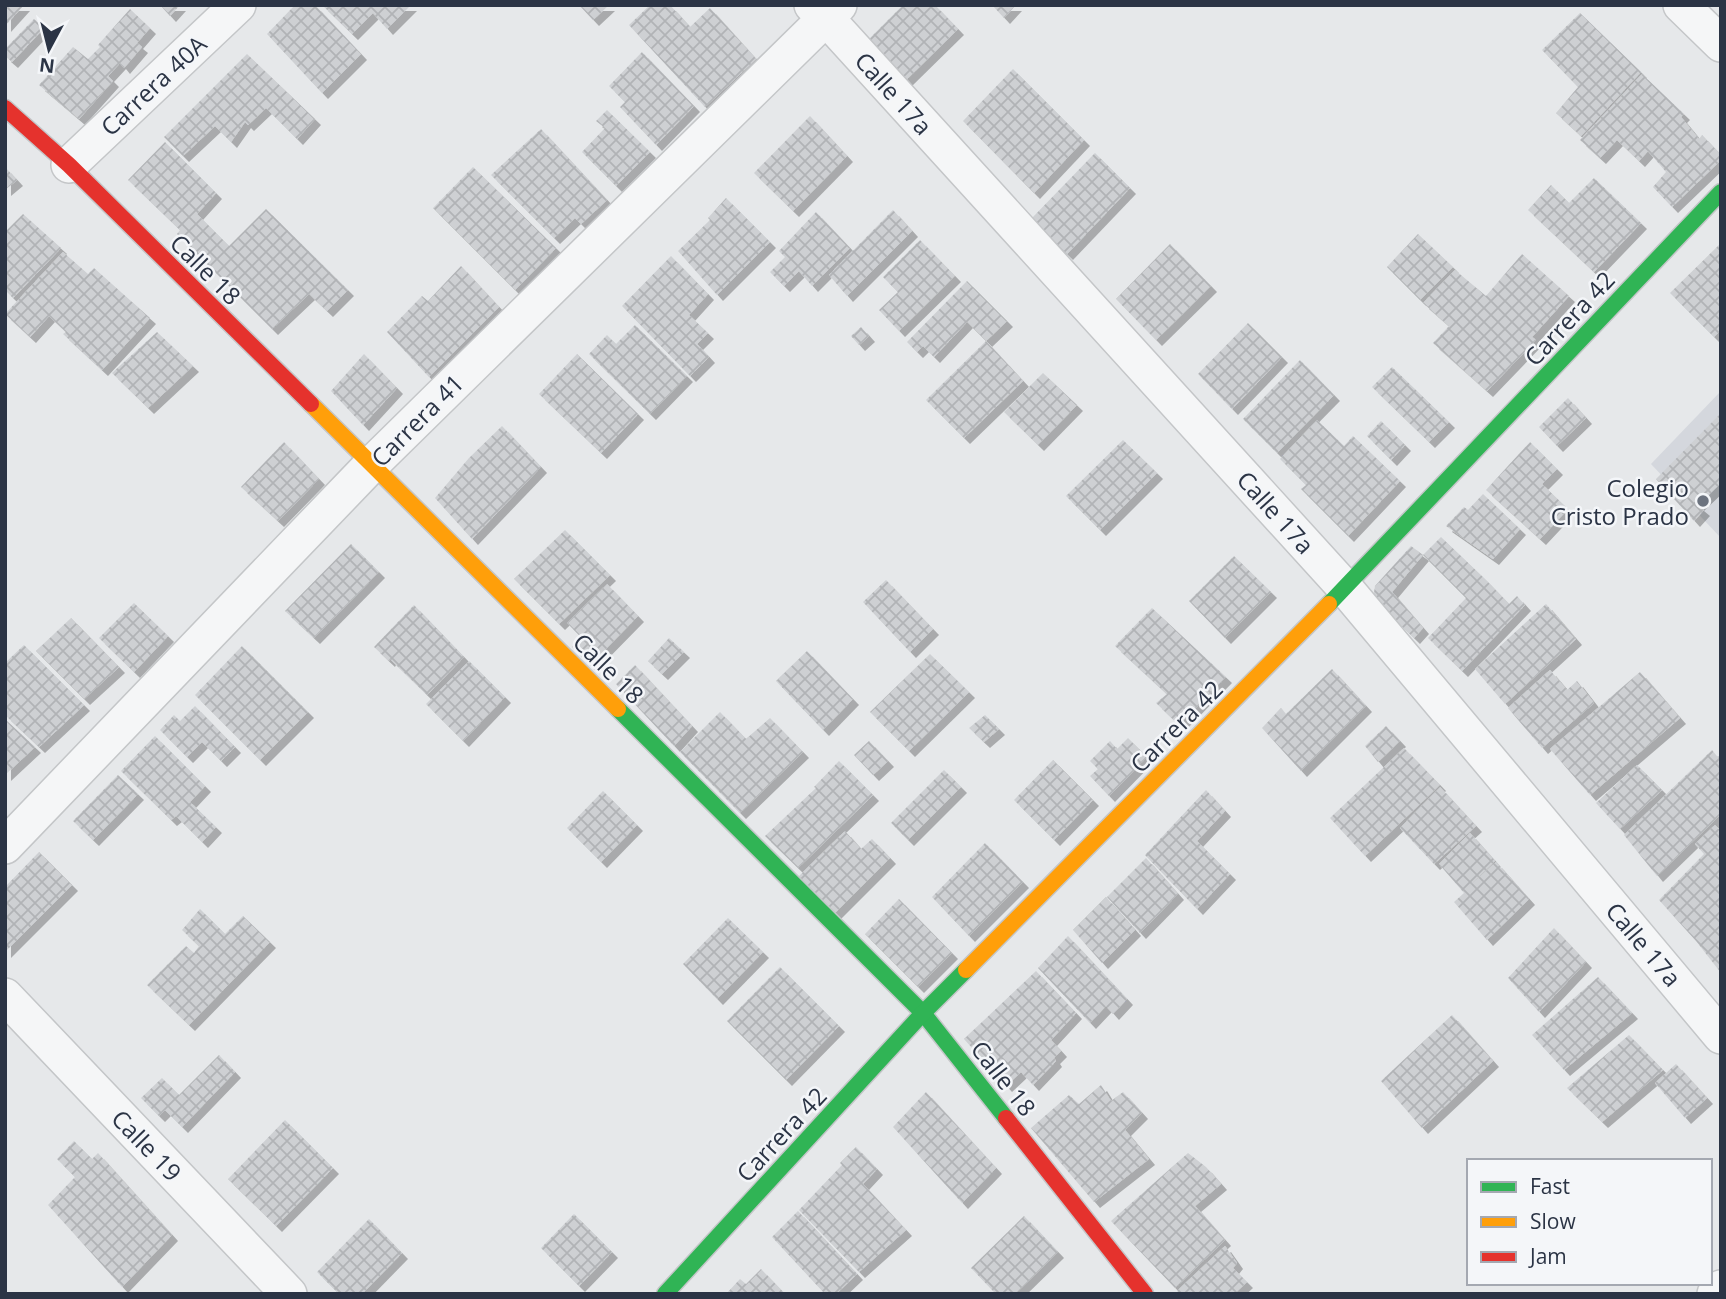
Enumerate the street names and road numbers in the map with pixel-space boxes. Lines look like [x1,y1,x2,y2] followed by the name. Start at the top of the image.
[93,27,214,143] street label: Carrera 40A
[848,44,940,142] street label: Calle 17a
[163,226,249,312] street label: Calle 18
[1517,263,1621,373] street label: Carrera 42
[363,366,471,474] street label: Carrera 41
[1230,463,1322,561] street label: Calle 17a
[566,625,652,711] street label: Calle 18
[1122,672,1230,780] street label: Carrera 42
[1599,895,1689,993] street label: Calle 17a
[964,1033,1044,1123] street label: Calle 18
[729,1079,833,1189] street label: Carrera 42
[105,1102,189,1188] street label: Calle 19

